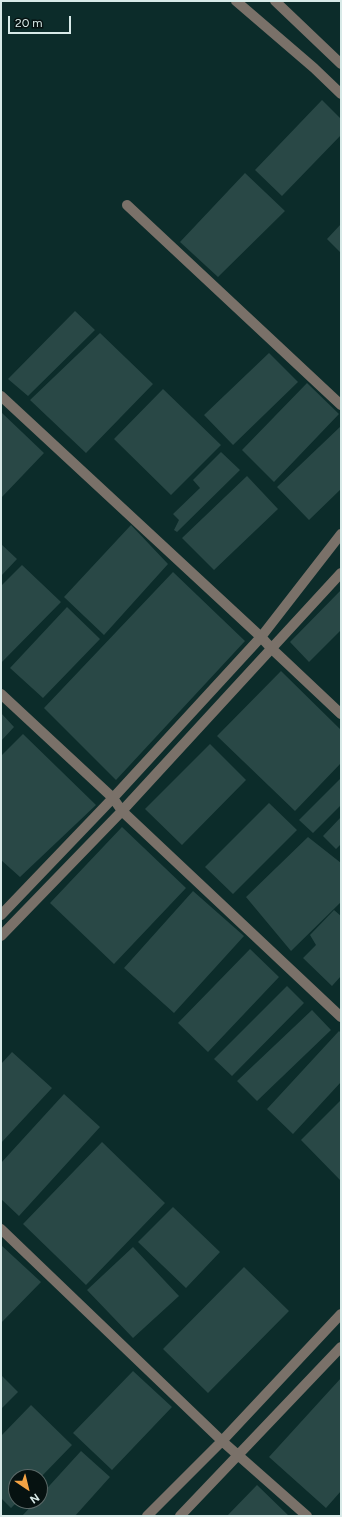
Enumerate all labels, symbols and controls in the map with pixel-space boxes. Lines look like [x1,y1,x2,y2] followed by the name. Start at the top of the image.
[10,8,73,34] scale bar
[15,16,43,30] text: 20 m
[8,1469,48,1509] north arrow
[27,1491,42,1506] text: N

